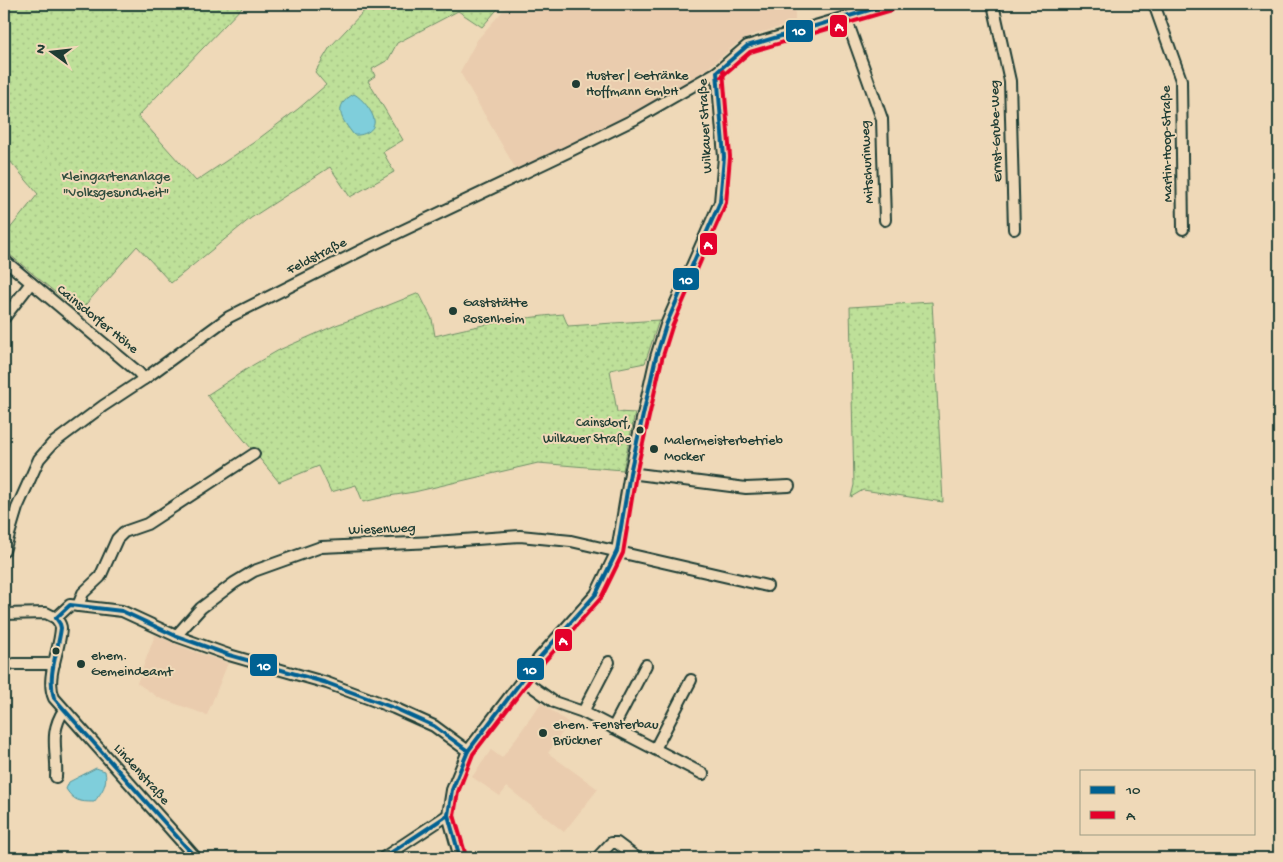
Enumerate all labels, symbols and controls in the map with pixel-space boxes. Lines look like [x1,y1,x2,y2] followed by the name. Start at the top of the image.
[829,14,848,38] line badge: A
[785,19,814,43] line badge: 10
[834,20,845,37] text: A
[791,24,806,41] text: 10
[28,28,78,78] north arrow
[32,43,51,56] text: N
[586,68,689,101] place label: Huster | Getränke Hoffmann GmbH
[695,77,717,174] street label: Wilkauer Straße
[570,78,582,90] marker: Huster | Getränke Hoffmann GmbH
[987,80,1007,182] street label: Ernst-Grube-Weg
[1158,85,1178,203] street label: Martin-Hoop-Straße
[857,120,879,204] street label: Mitschurinweg
[62,169,171,202] park label: Kleingartenanlage "Volksgesundheit"
[699,232,718,256] line badge: A
[283,234,351,280] street label: Feldstraße
[703,238,714,255] text: A
[672,267,700,291] line badge: 10
[678,273,693,290] text: 10
[53,282,142,359] street label: Cainsdorfer Höhe
[463,295,529,328] place label: Gaststätte Rosenheim
[447,305,459,317] marker: Gaststätte Rosenheim
[543,416,631,447] place label: Cainsdorf, Wilkauer Straße
[635,425,645,435] marker: Cainsdorf, Wilkauer Straße
[664,433,784,466] place label: Malermeisterbetrieb Mocker
[648,443,660,455] marker: Malermeisterbetrieb Mocker
[348,520,416,540] street label: Wiesenweg
[554,628,573,652] line badge: A
[558,634,569,651] text: A
[51,646,61,656] unlabelled marker
[91,648,174,681] place label: ehem. Gemeindeamt
[249,653,278,677] line badge: 10
[516,657,545,681] line badge: 10
[75,658,87,670] marker: ehem. Gemeindeamt
[256,659,271,676] text: 10
[522,663,537,680] text: 10
[552,717,659,750] place label: ehem. Fensterbau Brückner
[537,727,549,739] marker: ehem. Fensterbau Brückner
[109,741,173,810] street label: Lindenstraße
[1080,770,1256,834] legend
[1125,782,1141,800] text: 10
[1126,808,1136,826] text: A

